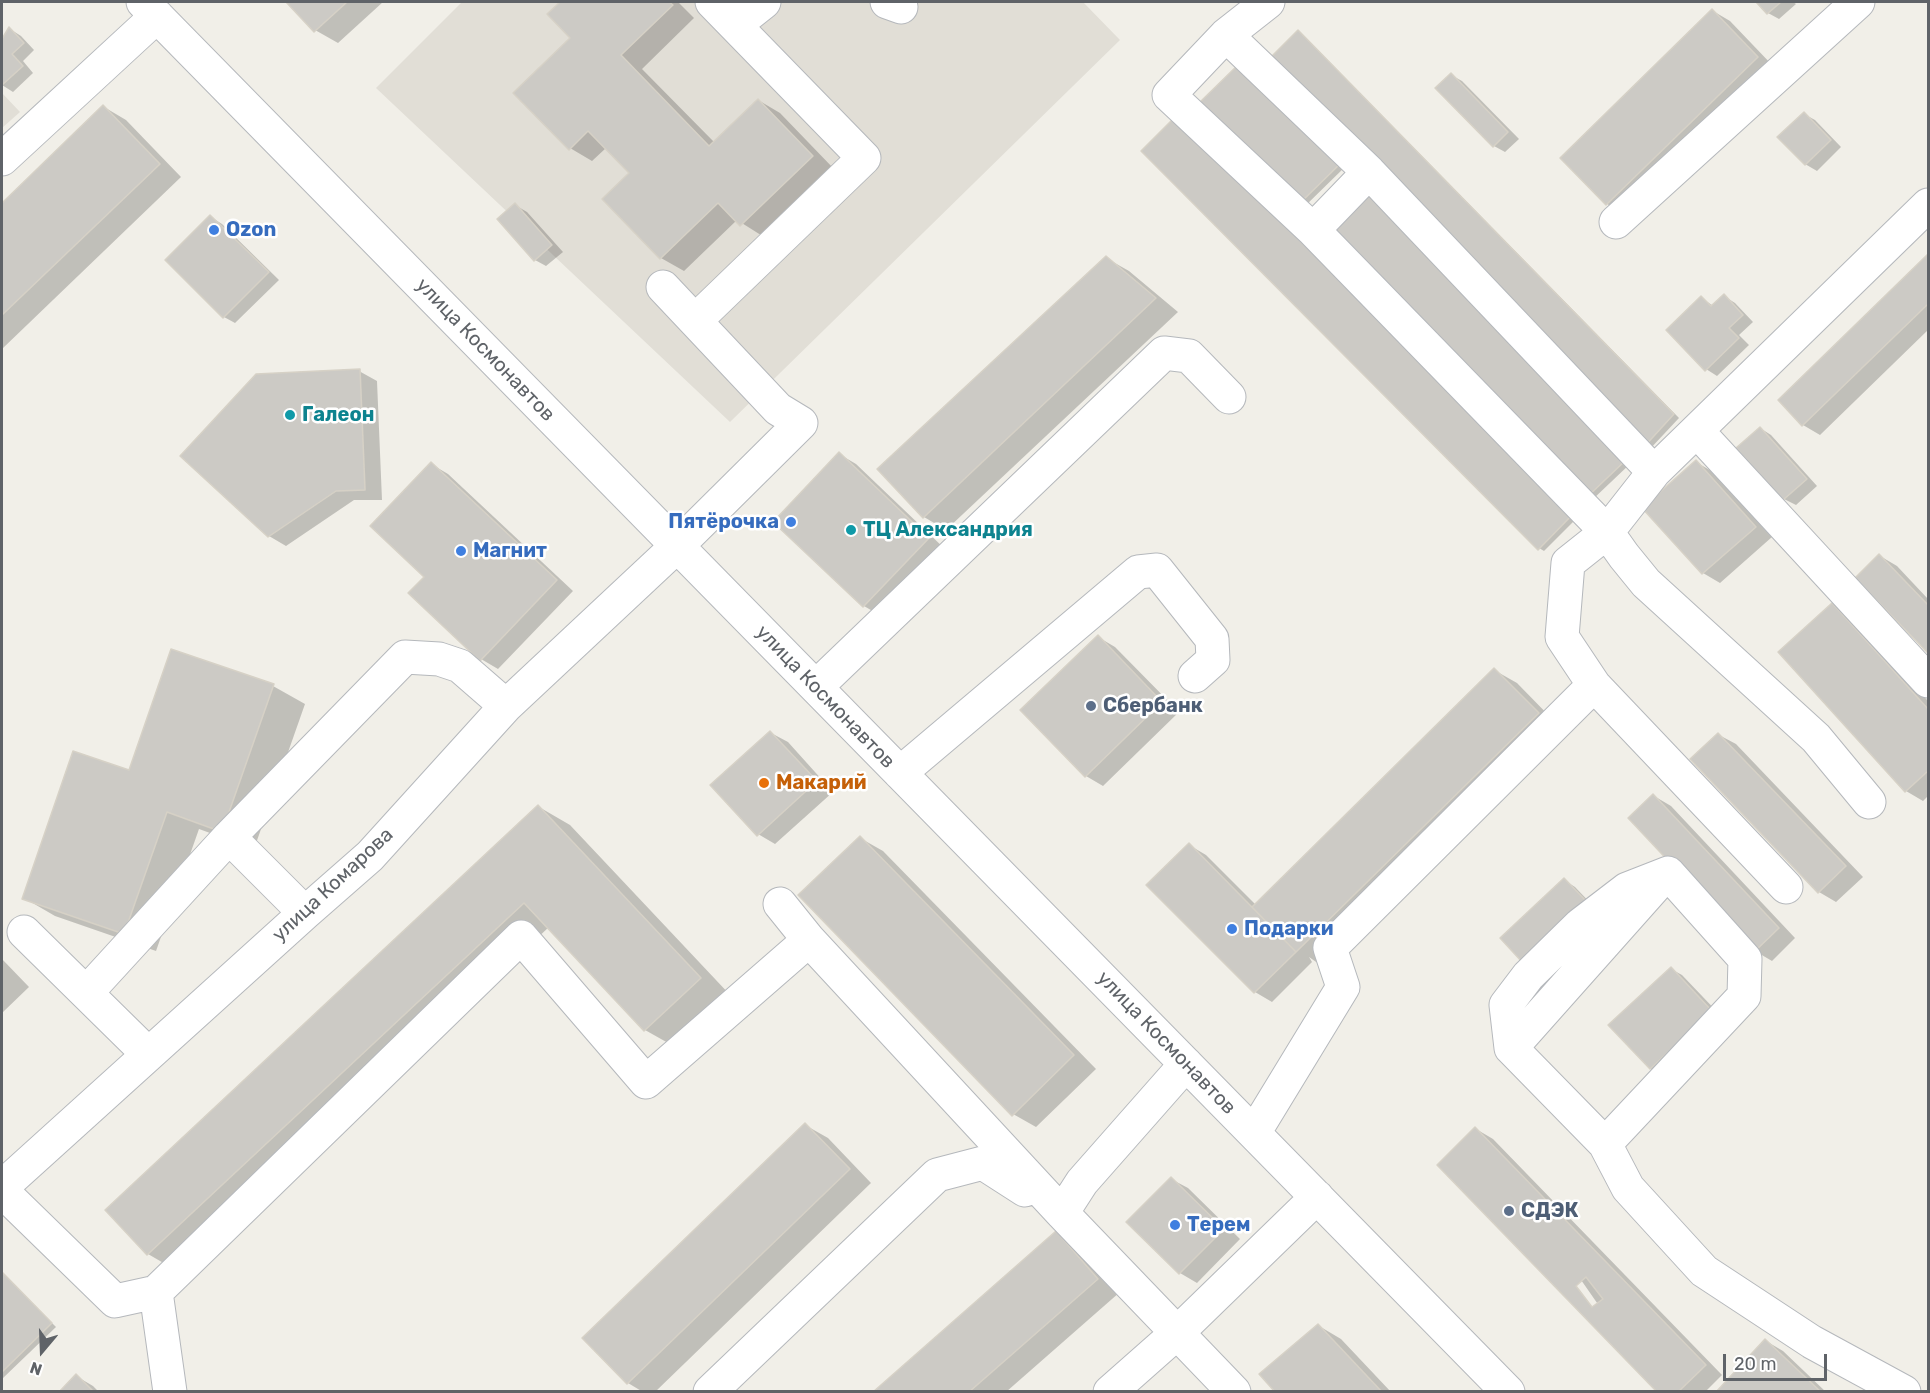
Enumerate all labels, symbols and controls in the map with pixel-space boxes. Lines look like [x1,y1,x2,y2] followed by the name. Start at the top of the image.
[226,218,276,242] place label: Ozon
[207,223,221,237] marker: Ozon
[410,273,560,427] street label: улица Космонавтов
[302,403,374,427] place label: Галеон
[283,408,297,422] marker: Галеон
[668,510,779,534] place label: Пятёрочка
[784,515,798,529] marker: Пятёрочка
[863,518,1033,542] place label: ТЦ Александрия
[844,523,858,537] marker: ТЦ Александрия
[473,539,547,563] place label: Магнит
[454,544,468,558] marker: Магнит
[750,620,900,774] street label: улица Космонавтов
[1103,694,1203,718] place label: Сбербанк
[1084,699,1098,713] marker: Сбербанк
[776,771,866,795] place label: Макарий
[757,776,771,790] marker: Макарий
[268,823,398,947] street label: улица Комарова
[1244,917,1334,941] place label: Подарки
[1225,922,1239,936] marker: Подарки
[1091,966,1241,1120] street label: улица Космонавтов
[1521,1199,1579,1223] place label: СДЭК
[1502,1204,1516,1218] marker: СДЭК
[1187,1213,1250,1237] place label: Терем
[1168,1218,1182,1232] marker: Терем
[12,1321,72,1381] north arrow
[1726,1342,1830,1380] scale bar
[1734,1353,1776,1375] text: 20 m
[27,1358,45,1379] text: N

